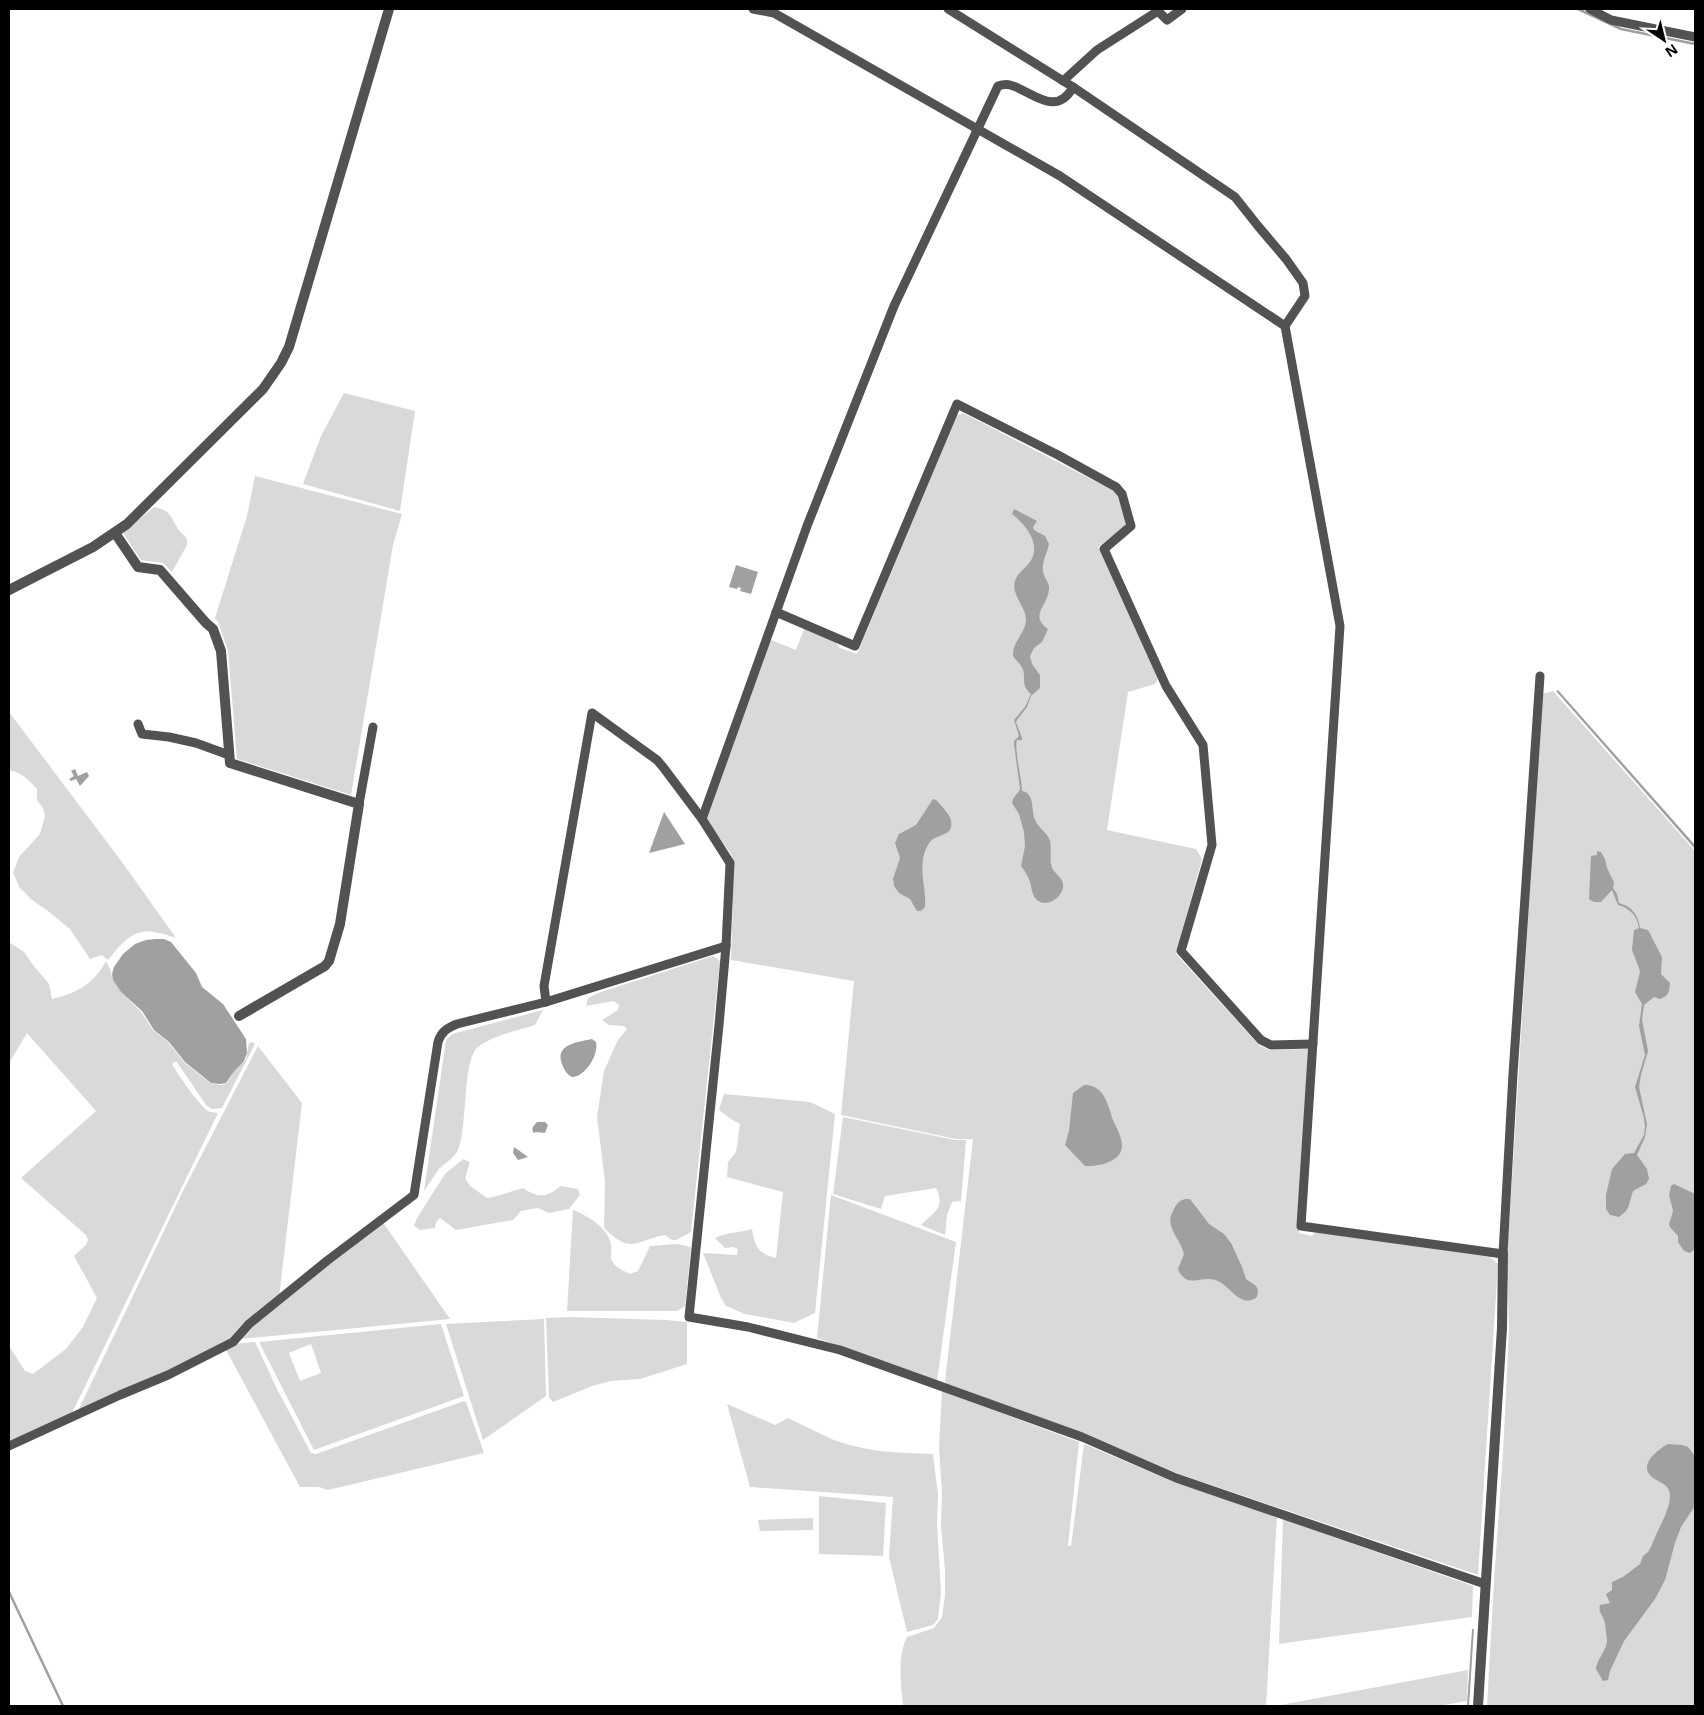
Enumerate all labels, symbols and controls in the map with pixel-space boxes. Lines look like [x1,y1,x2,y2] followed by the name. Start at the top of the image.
[1639,15,1689,65] north arrow
[1662,40,1682,62] text: N

